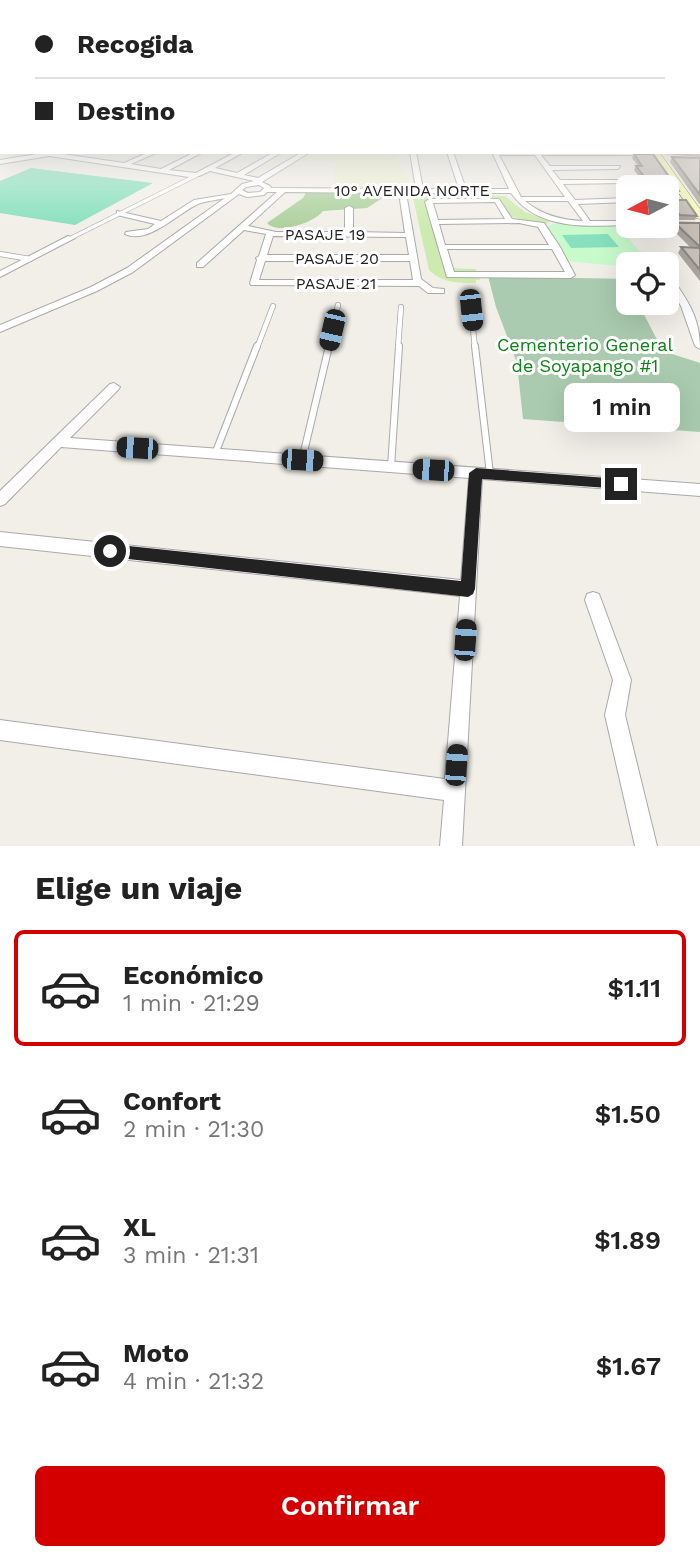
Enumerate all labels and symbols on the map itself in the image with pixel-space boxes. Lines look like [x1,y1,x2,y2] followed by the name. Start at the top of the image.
[616,175,679,238] north arrow
[334,181,490,200] street label: 10° AVENIDA NORTE
[285,225,365,244] street label: PASAJE 19
[295,249,379,268] street label: PASAJE 20
[296,274,376,293] street label: PASAJE 21
[459,288,484,332] car
[318,307,347,353] car
[497,334,673,376] park label: Cementerio General de Soyapango #1
[563,382,679,432] callout: 1 min
[116,436,159,460] car
[281,448,324,472] car
[412,458,455,482] car
[605,468,637,500] route end
[94,535,126,567] route start
[454,618,477,662] car
[445,743,468,787] car

